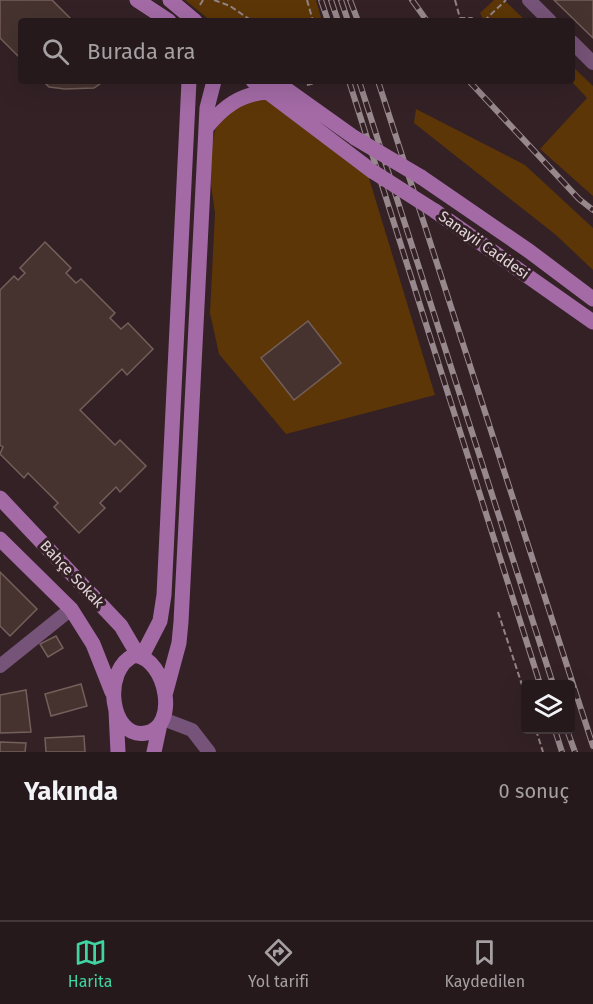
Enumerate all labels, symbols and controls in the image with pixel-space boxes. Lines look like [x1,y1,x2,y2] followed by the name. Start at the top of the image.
[18,18,575,84] search box
[39,35,72,68] icon: search
[87,38,195,65] text: Burada ara
[435,207,533,283] street label: Sanayii Caddesi
[36,537,108,612] street label: Bahçe Sokak
[521,680,575,734] map controls
[521,680,575,734] button: layers
[24,776,118,807] text: Yakında
[499,779,569,803] text: 0 sonuç
[68,936,112,991] tab: Harita
[248,936,309,991] tab: Yol tarifi
[445,936,525,991] tab: Kaydedilen

